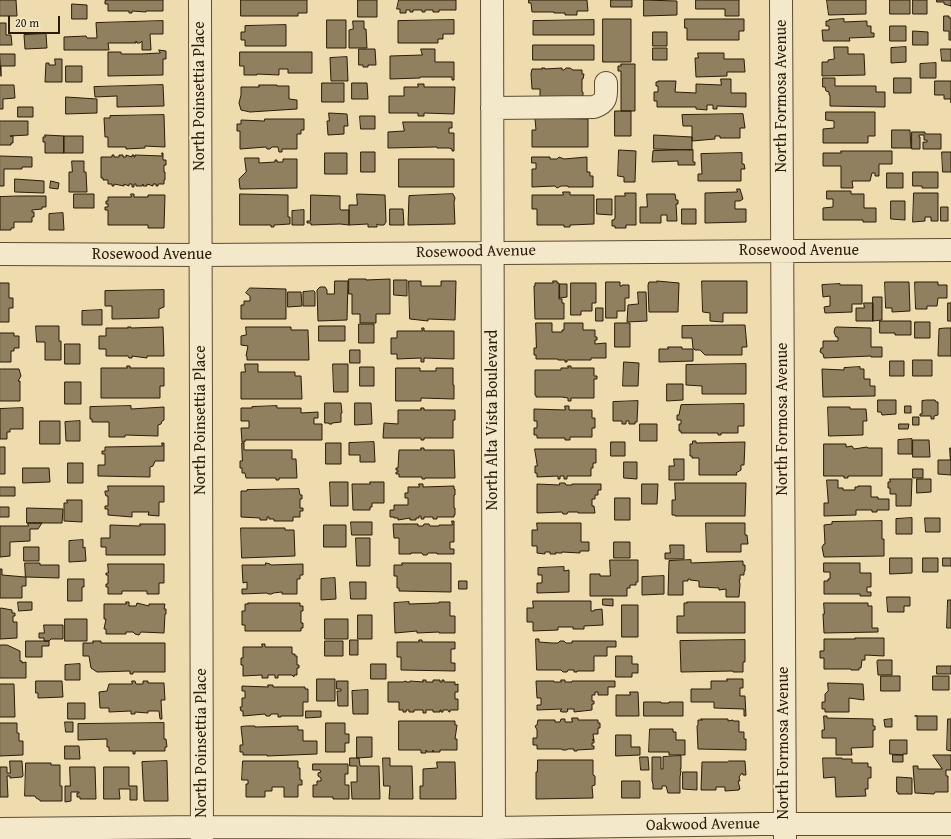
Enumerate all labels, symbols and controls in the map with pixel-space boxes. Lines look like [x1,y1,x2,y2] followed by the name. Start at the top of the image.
[10,8,62,34] scale bar
[15,14,39,31] text: 20 m
[772,19,792,173] street label: North Formosa Avenue
[190,21,210,171] street label: North Poinsettia Place
[416,241,536,263] street label: Rosewood Avenue
[739,241,859,261] street label: Rosewood Avenue
[92,245,212,265] street label: Rosewood Avenue
[483,330,503,510] street label: North Alta Vista Boulevard
[773,342,793,496] street label: North Formosa Avenue
[191,345,211,495] street label: North Poinsettia Place
[774,666,794,820] street label: North Formosa Avenue
[192,668,212,818] street label: North Poinsettia Place
[646,814,760,836] street label: Oakwood Avenue

